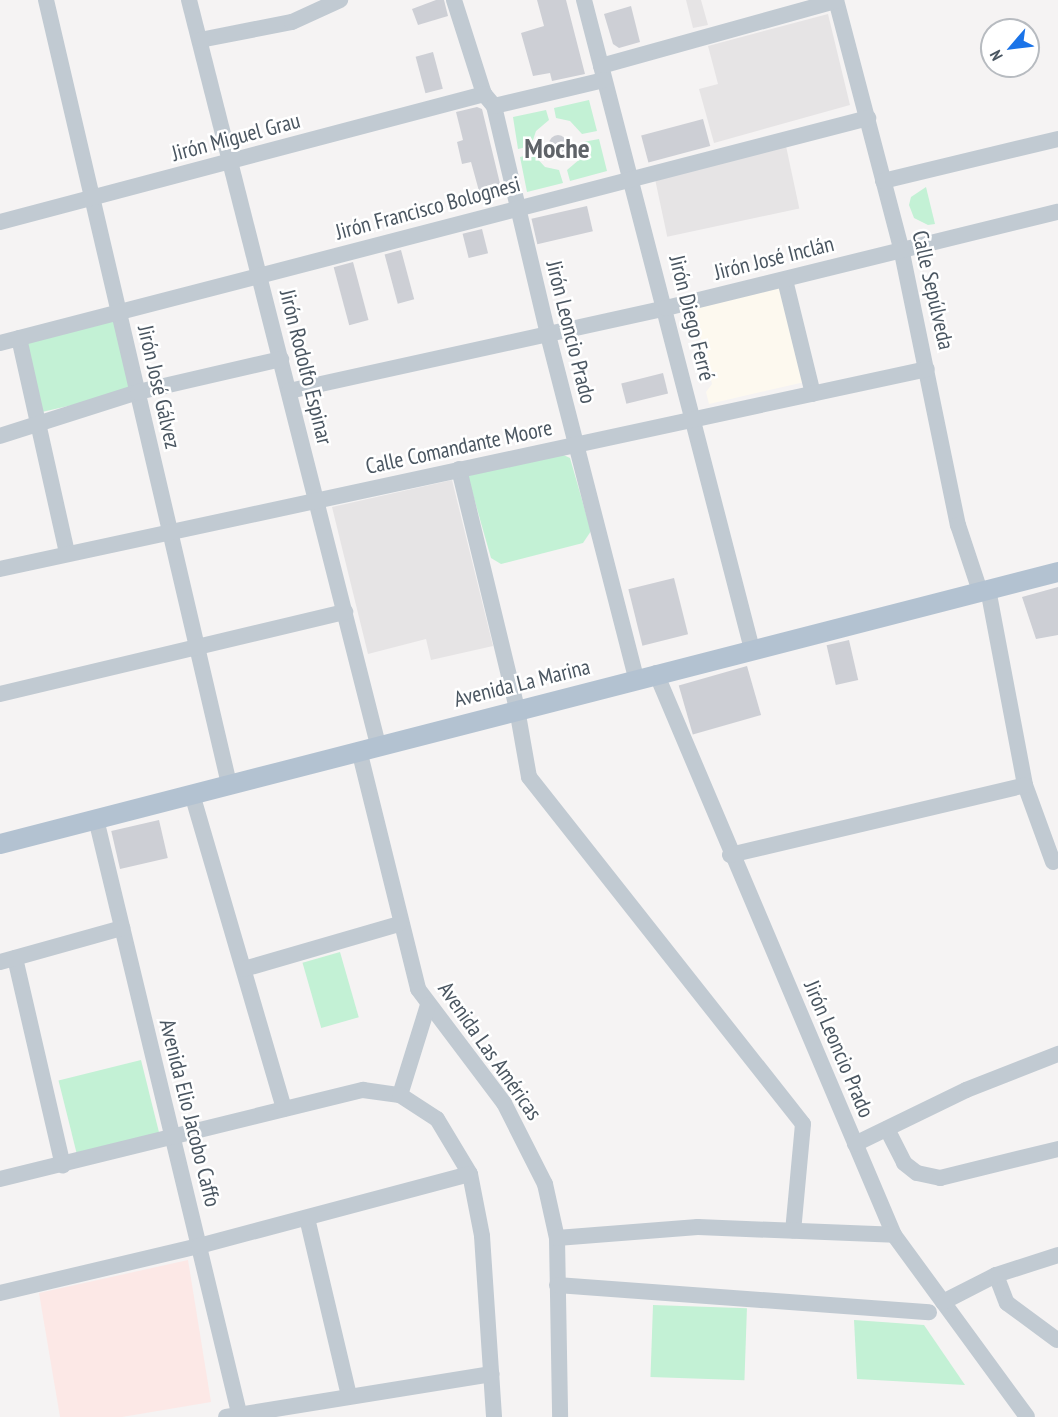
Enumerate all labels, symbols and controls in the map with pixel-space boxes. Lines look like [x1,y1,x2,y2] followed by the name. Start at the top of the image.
[980,18,1040,78] north arrow
[985,47,1007,64] text: N
[169,107,303,167] street label: Jirón Miguel Grau
[524,131,590,165] district label: Moche
[333,171,523,245] street label: Jirón Francisco Bolognesi
[906,228,960,352] street label: Calle Sepúlveda
[712,230,836,286] street label: Jirón José Inclán
[664,253,720,383] street label: Jirón Diego Ferré
[541,258,601,406] street label: Jirón Leoncio Prado
[274,287,338,447] street label: Jirón Rodolfo Espinar
[132,323,186,451] street label: Jirón José Gálvez
[363,414,555,480] street label: Calle Comandante Moore
[451,653,593,713] street label: Avenida La Marina
[432,977,548,1125] street label: Avenida Las Américas
[798,977,880,1121] street label: Jirón Leoncio Prado
[154,1017,226,1209] street label: Avenida Elio Jacobo Caffo

